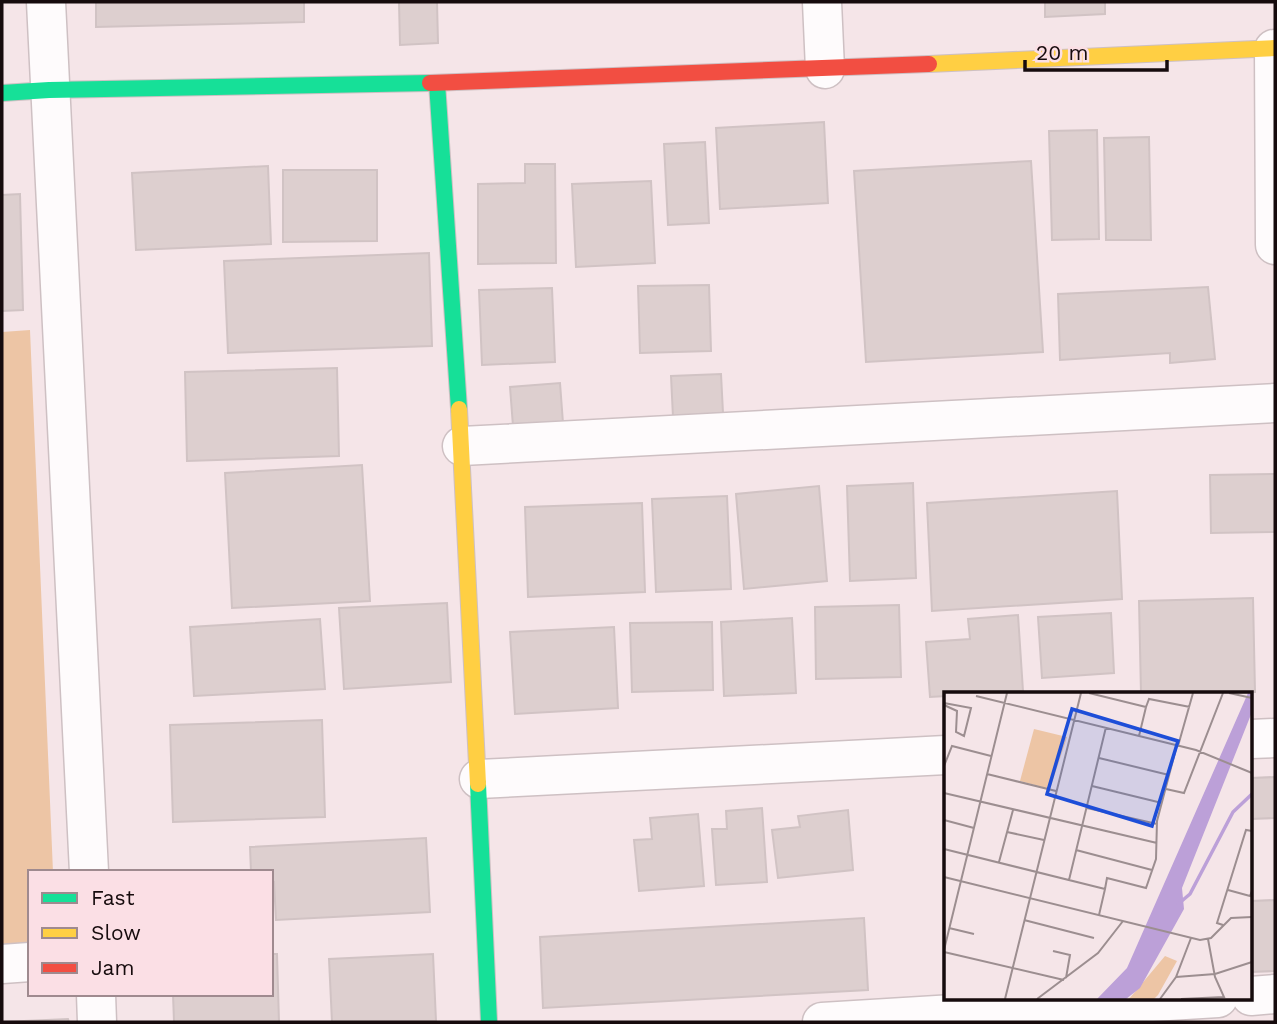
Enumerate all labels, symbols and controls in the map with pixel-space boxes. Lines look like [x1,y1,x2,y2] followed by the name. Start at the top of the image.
[1025,28,1167,72] scale bar
[1036,40,1088,65] text: 20 m
[944,692,1252,1000] inset map
[28,870,273,996] legend
[91,885,135,910] text: Fast
[91,920,141,945] text: Slow
[91,955,134,980] text: Jam

